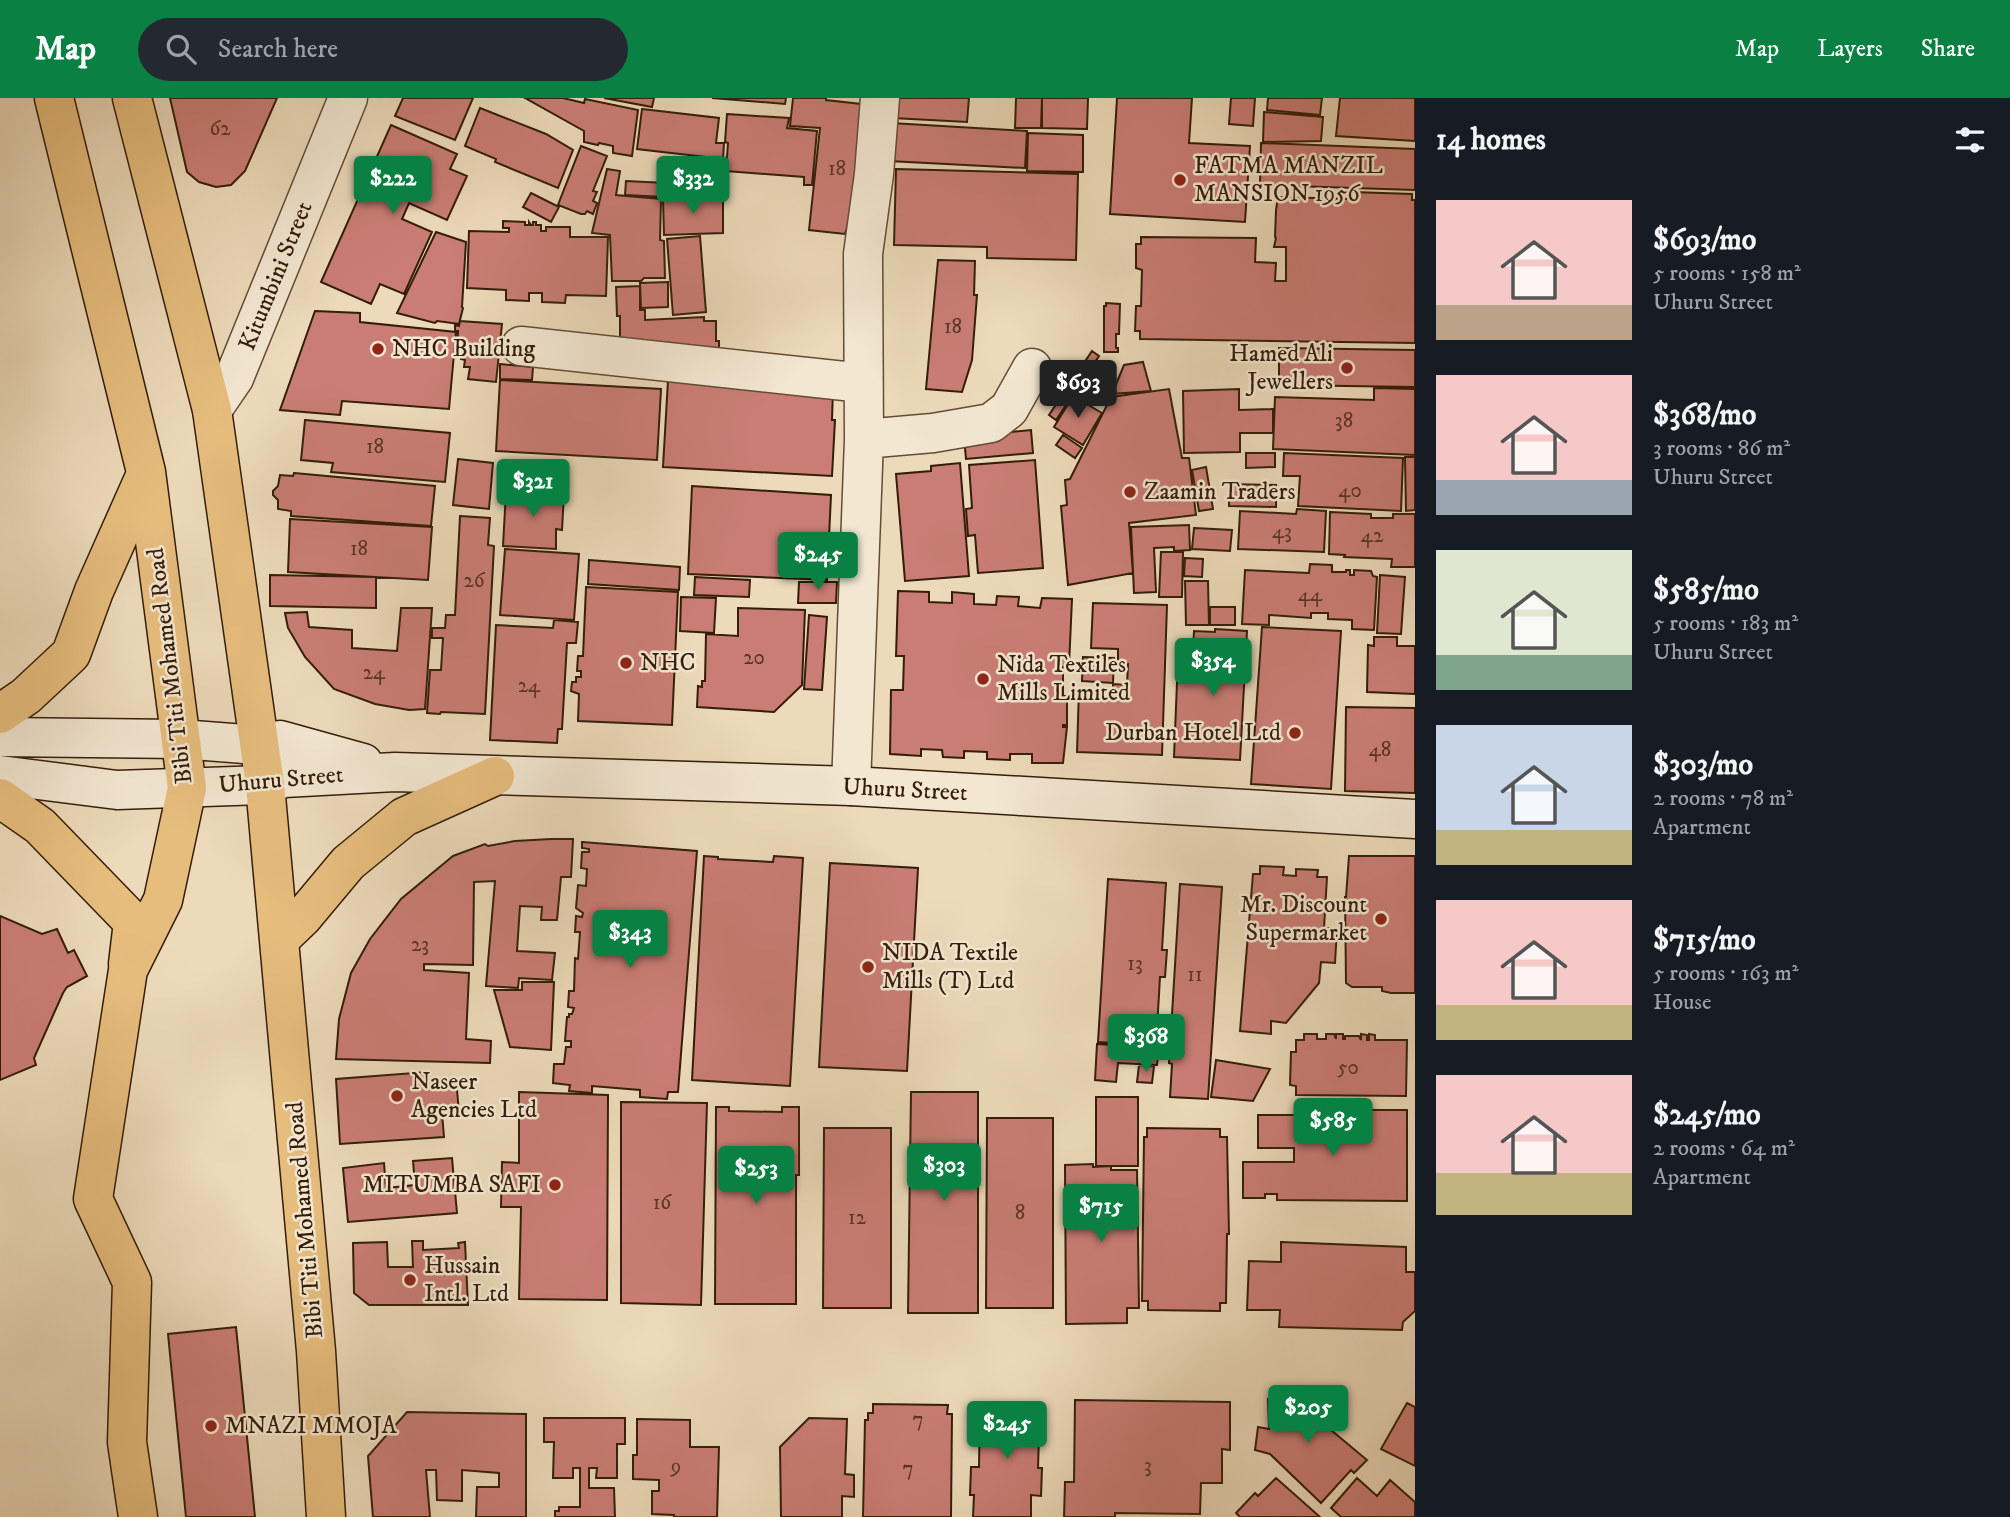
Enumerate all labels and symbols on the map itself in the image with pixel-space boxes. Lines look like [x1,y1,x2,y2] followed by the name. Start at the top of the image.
[209,116,231,142] house number: 62
[1194,151,1383,209] place label: FATMA MANZIL MANSION 1956
[352,156,434,216] pin: $222
[652,156,734,216] pin: $332
[828,156,846,182] house number: 18
[1172,172,1188,188] marker: FATMA MANZIL MANSION 1956
[232,197,320,355] street label: Kitumbini Street
[944,314,962,340] house number: 18
[392,334,536,364] place label: NHC Building
[1229,339,1333,397] place label: Hamed Ali Jewellers
[370,341,386,357] marker: NHC Building
[1037,360,1119,420] pin: $693
[1339,360,1355,376] marker: Hamed Ali Jewellers
[1335,408,1353,434] house number: 38
[366,434,384,460] house number: 18
[492,460,574,519] pin: $321
[1144,477,1295,507] place label: Zaamin Traders
[1338,478,1362,504] house number: 40
[1122,484,1138,500] marker: Zaamin Traders
[1272,519,1292,545] house number: 43
[1361,523,1384,549] house number: 42
[777,532,859,592] pin: $245
[350,536,368,562] house number: 18
[141,546,199,786] street label: Bibi Titi Mohamed Road
[463,568,486,594] house number: 26
[1298,582,1323,608] house number: 44
[1172,638,1254,698] pin: $354
[743,645,765,671] house number: 20
[640,648,696,678] place label: NHC
[997,650,1130,708] place label: Nida Textiles Mills Limited
[618,655,634,671] marker: NHC
[363,660,386,686] house number: 24
[975,671,991,687] marker: Nida Textiles Mills Limited
[518,673,541,699] house number: 24
[1105,718,1281,748] place label: Durban Hotel Ltd
[1287,725,1303,741] marker: Durban Hotel Ltd
[1369,737,1391,763] house number: 48
[217,760,345,800] street label: Uhuru Street
[842,772,969,808] street label: Uhuru Street
[1240,890,1367,948] place label: Mr. Discount Supermarket
[589,910,671,970] pin: $343
[1373,911,1389,927] marker: Mr. Discount Supermarket
[411,932,429,958] house number: 23
[882,938,1018,996] place label: NIDA Textile Mills (T) Ltd
[1127,951,1143,977] house number: 13
[860,959,876,975] marker: NIDA Textile Mills (T) Ltd
[1187,962,1203,988] house number: 11
[1105,1014,1187,1074] pin: $368
[1337,1055,1359,1081] house number: 50
[411,1067,537,1125] place label: Naseer Agencies Ltd
[389,1088,405,1104] marker: Naseer Agencies Ltd
[1292,1098,1374,1158] pin: $585
[280,1100,330,1340] street label: Bibi Titi Mohamed Road
[903,1144,985,1203] pin: $303
[715,1146,797,1206] pin: $253
[362,1170,541,1200] place label: MITUMBA SAFI
[547,1177,563,1193] marker: MITUMBA SAFI
[1060,1184,1142,1244] pin: $715
[653,1190,672,1216] house number: 16
[1015,1200,1025,1226] house number: 8
[848,1205,867,1231] house number: 12
[424,1251,509,1309] place label: Hussain Intl. Ltd
[402,1272,418,1288] marker: Hussain Intl. Ltd
[1267,1386,1349,1445] pin: $205
[966,1402,1048,1461] pin: $245
[912,1407,924,1433] house number: 7
[225,1411,397,1441] place label: MNAZI MMOJA
[203,1418,219,1434] marker: MNAZI MMOJA
[1144,1453,1152,1479] house number: 3
[670,1454,681,1480] house number: 9
[902,1456,914,1482] house number: 7

